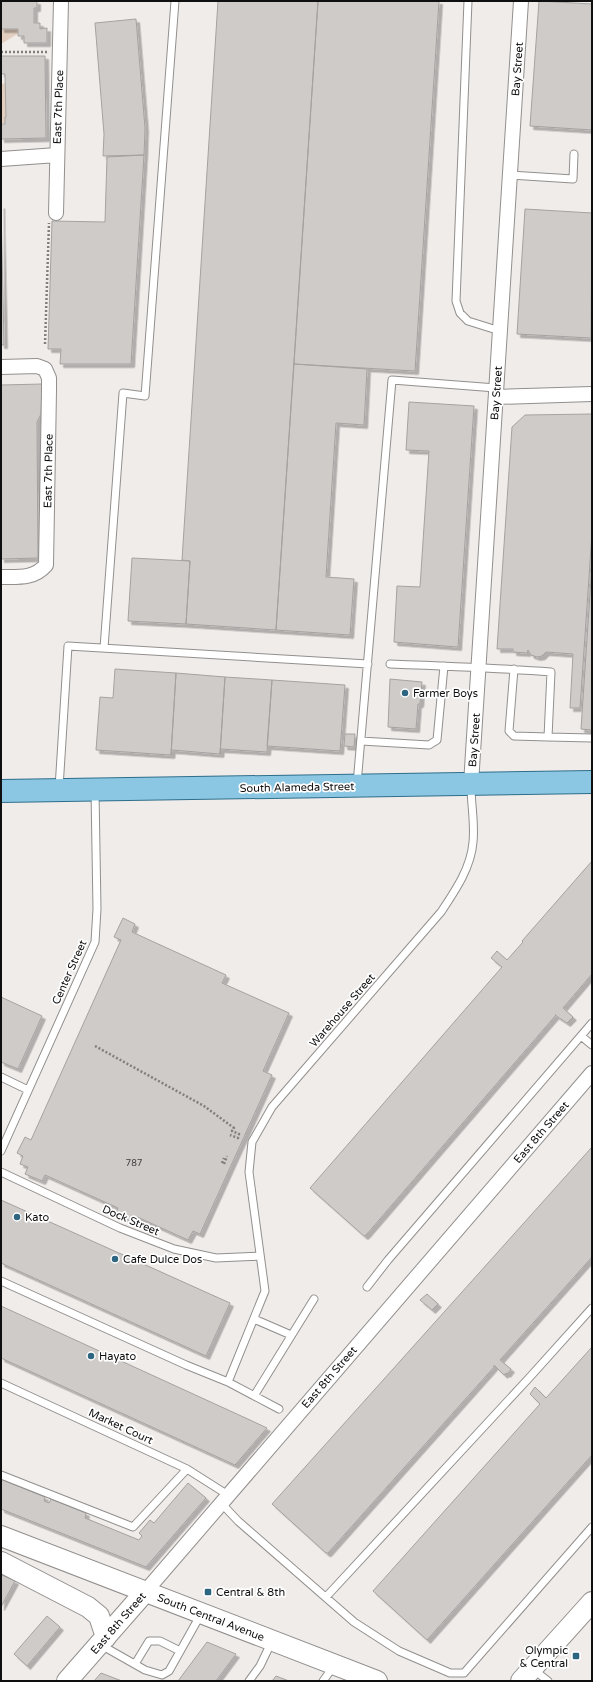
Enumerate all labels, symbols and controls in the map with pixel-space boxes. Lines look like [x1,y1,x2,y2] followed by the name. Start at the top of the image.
[509,42,526,96] street label: Bay Street
[51,70,66,144] street label: East 7th Place
[488,366,505,420] street label: Bay Street
[41,434,56,508] street label: East 7th Place
[413,687,478,700] place label: Farmer Boys
[400,688,410,698] marker: Farmer Boys
[466,713,483,767] street label: Bay Street
[240,780,354,795] street label: South Alameda Street
[49,938,89,1006] street label: Center Street
[307,971,378,1050] street label: Warehouse Street
[511,1099,572,1166] street label: East 8th Street
[126,1158,143,1169] house number: 787
[100,1203,161,1238] street label: Dock Street
[25,1211,50,1224] place label: Kato
[12,1212,22,1222] marker: Kato
[123,1253,202,1266] place label: Cafe Dulce Dos
[110,1254,120,1264] marker: Cafe Dulce Dos
[299,1344,360,1411] street label: East 8th Street
[99,1350,136,1363] place label: Hayato
[86,1351,96,1361] marker: Hayato
[87,1406,155,1447] street label: Market Court
[216,1586,285,1599] place label: Central & 8th
[203,1587,213,1597] marker: Central & 8th
[88,1590,149,1657] street label: East 8th Street
[155,1591,266,1644] street label: South Central Avenue
[519,1644,568,1670] place label: Olympic & Central
[571,1651,581,1661] marker: Olympic & Central

